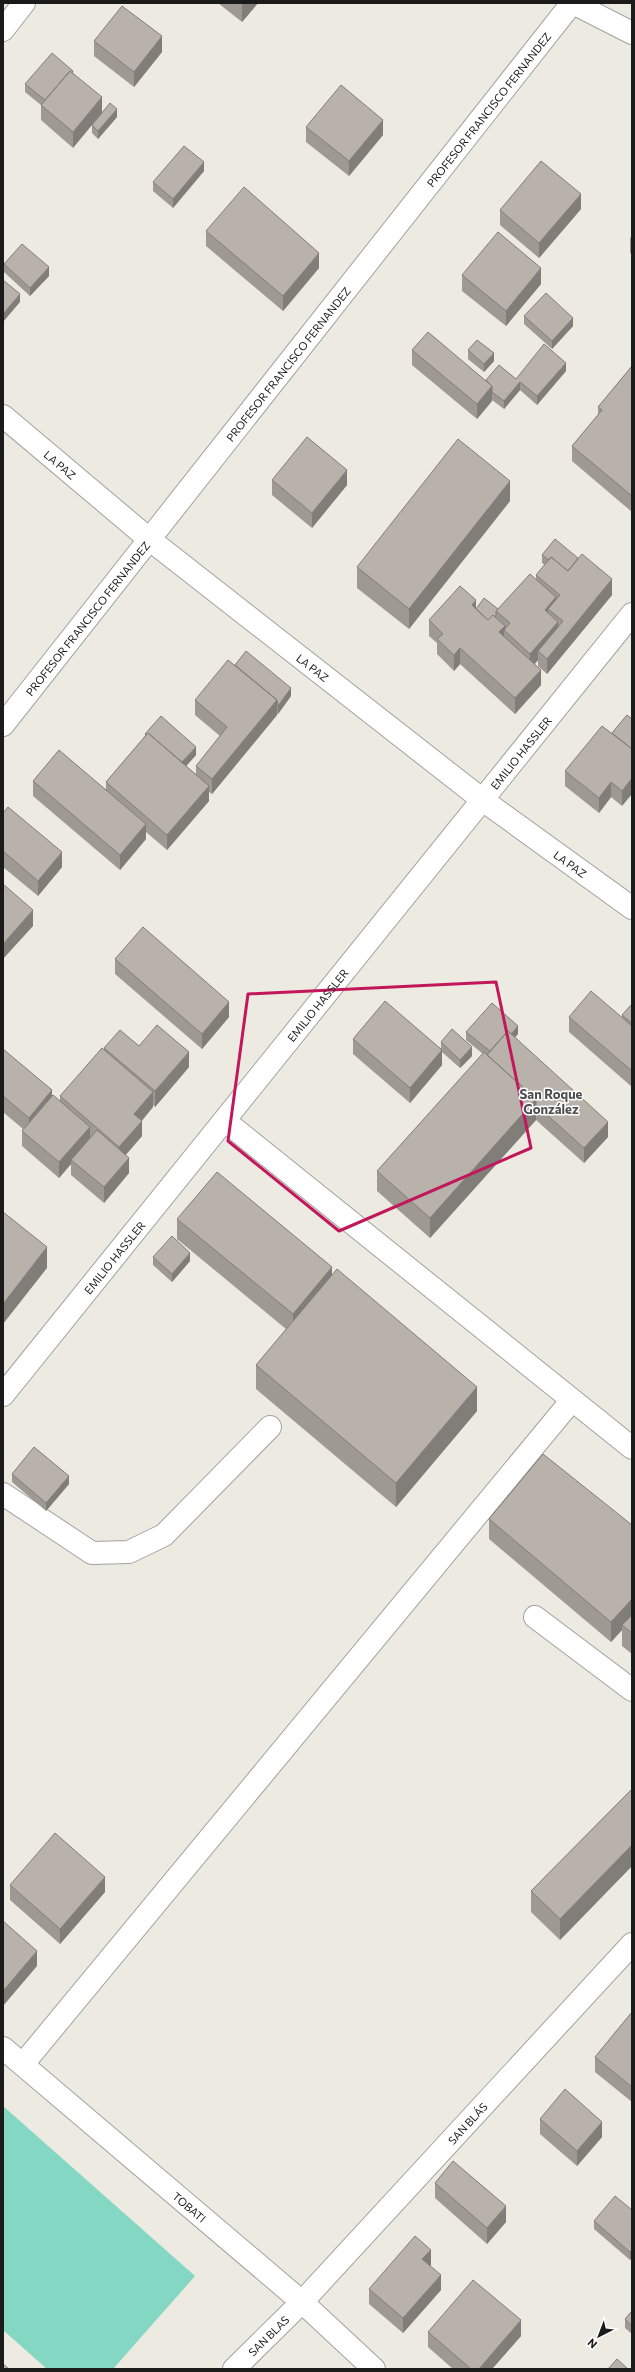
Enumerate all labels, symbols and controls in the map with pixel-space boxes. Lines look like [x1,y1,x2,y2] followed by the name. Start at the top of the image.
[424,30,553,189] street label: PROFESOR FRANCISCO FERNANDEZ
[223,284,352,443] street label: PROFESOR FRANCISCO FERNANDEZ
[42,447,79,481] street label: LA PAZ
[22,539,152,698] street label: PROFESOR FRANCISCO FERNANDEZ
[294,651,332,684] street label: LA PAZ
[487,713,554,791] street label: EMILIO HASSLER
[552,847,589,880] street label: LA PAZ
[284,965,351,1044] street label: EMILIO HASSLER
[520,1086,583,1117] district label: San Roque González
[81,1218,148,1296] street label: EMILIO HASSLER
[445,2099,489,2146] street label: SAN BLÁS
[170,2189,209,2224] street label: TOBATI
[245,2312,291,2358] street label: SAN BLAS
[579,2316,619,2356] north arrow
[585,2336,599,2351] text: N

